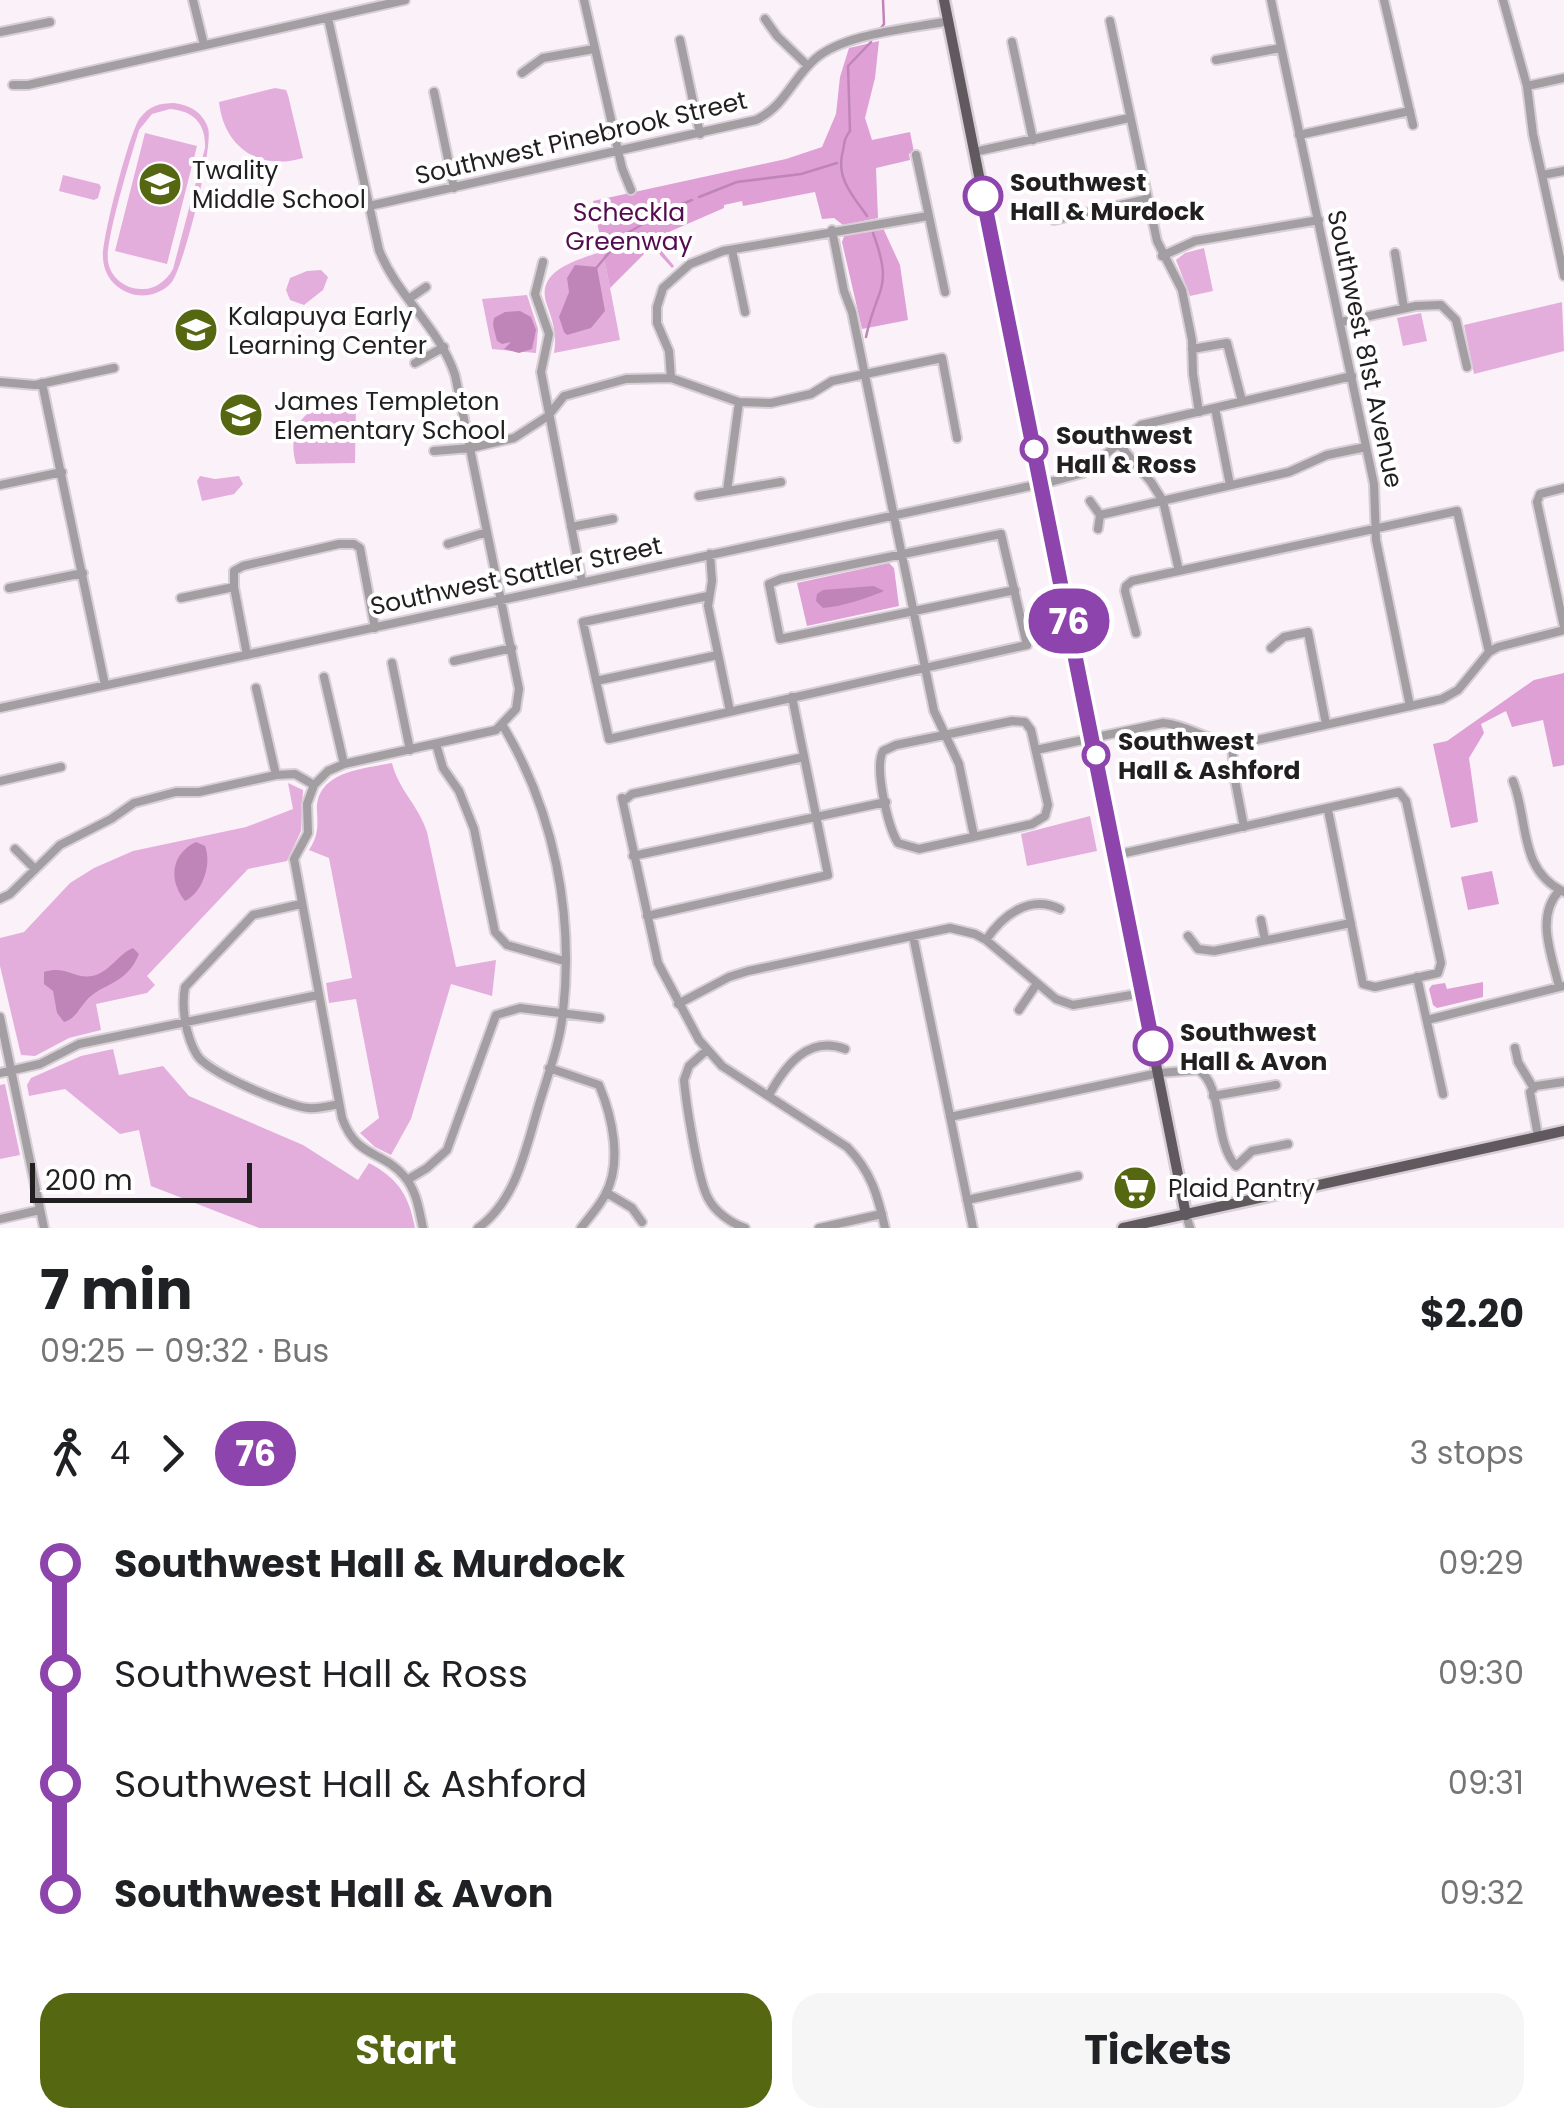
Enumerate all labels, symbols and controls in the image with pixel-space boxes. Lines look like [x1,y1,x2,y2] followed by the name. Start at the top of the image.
[412,83,750,193] street label: Southwest Pinebrook Street
[192,153,366,217] place label: Twality Middle School
[137,161,183,207] school or university icon: Twality Middle School
[1010,165,1205,229] place label: Southwest Hall & Murdock
[964,177,1002,215] marker: Southwest Hall & Murdock
[565,195,693,259] park label: Scheckla Greenway
[1318,207,1412,491] street label: Southwest 81st Avenue
[228,299,427,363] place label: Kalapuya Early Learning Center
[173,307,219,353] school or university icon: Kalapuya Early Learning Center
[274,384,506,448] place label: James Templeton Elementary School
[218,392,264,438] school or university icon: James Templeton Elementary School
[1056,418,1197,482] place label: Southwest Hall & Ross
[1021,436,1047,462] marker: Southwest Hall & Ross
[367,528,665,624] street label: Southwest Sattler Street
[1024,588,1114,654] line badge: 76
[1048,597,1090,646] text: 76
[1118,724,1300,788] place label: Southwest Hall & Ashford
[1083,742,1109,768] marker: Southwest Hall & Ashford
[1180,1015,1327,1079] place label: Southwest Hall & Avon
[1134,1027,1172,1065] marker: Southwest Hall & Avon
[30,1158,252,1202] scale bar
[45,1161,133,1200] text: 200 m
[1112,1165,1158,1211] supermarket icon: Plaid Pantry
[1168,1171,1315,1206] place label: Plaid Pantry
[40,1251,193,1328] text: 7 min
[1420,1287,1524,1340] text: $2.20
[40,1328,329,1373] text: 09:25 – 09:32 · Bus
[40,1426,95,1481] icon: walk
[145,1426,200,1481] icon: forward
[235,1429,276,1478] text: 76
[110,1430,130,1475] text: 4
[1409,1430,1524,1475] text: 3 stops
[114,1537,625,1590] text: Southwest Hall & Murdock
[1438,1540,1524,1585] text: 09:29
[114,1647,528,1700] text: Southwest Hall & Ross
[1438,1650,1524,1695] text: 09:30
[114,1757,587,1810] text: Southwest Hall & Ashford
[1448,1760,1524,1805] text: 09:31
[114,1867,553,1920] text: Southwest Hall & Avon
[1440,1870,1524,1915] text: 09:32
[40,1993,772,2108] button: Start
[792,1993,1524,2108] button: Tickets

